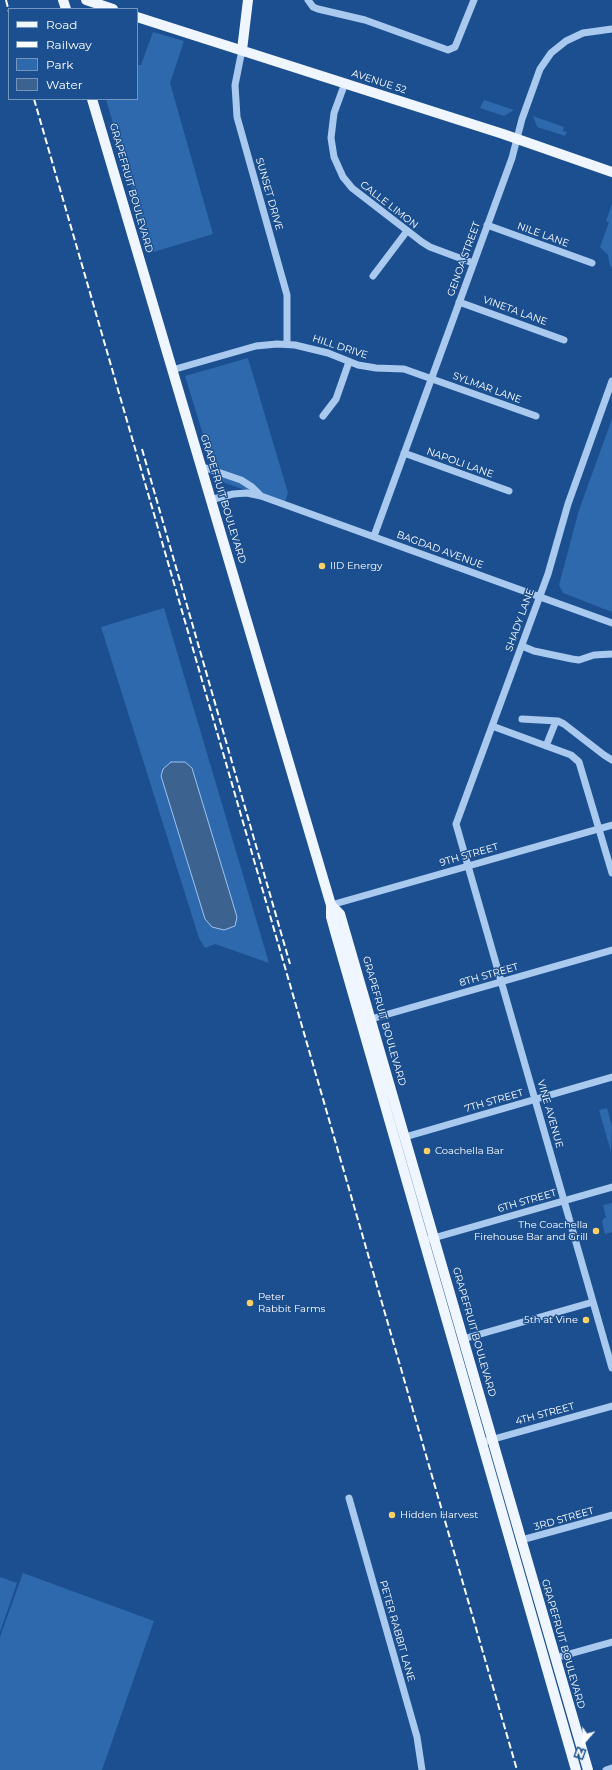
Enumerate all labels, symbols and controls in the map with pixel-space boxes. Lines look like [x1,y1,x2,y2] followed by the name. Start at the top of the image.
[8,8,138,100] legend
[46,17,77,32] text: Road
[46,37,92,52] text: Railway
[46,57,73,72] text: Park
[350,67,408,97] street label: AVENUE 52
[46,77,82,92] text: Water
[107,122,155,254] street label: GRAPEFRUIT BOULEVARD
[253,156,285,232] street label: SUNSET DRIVE
[358,179,420,231] street label: CALLE LIMON
[445,220,483,298] street label: GENOA STREET
[515,220,571,250] street label: NILE LANE
[481,294,549,328] street label: VINETA LANE
[311,332,369,362] street label: HILL DRIVE
[451,370,523,406] street label: SYLMAR LANE
[198,433,248,565] street label: GRAPEFRUIT BOULEVARD
[425,445,495,481] street label: NAPOLI LANE
[395,529,485,571] street label: BAGDAD AVENUE
[330,560,383,572] place label: IID Energy
[317,561,327,571] marker: IID Energy
[503,587,537,653] street label: SHADY LANE
[438,841,500,869] street label: 9TH STREET
[360,955,408,1087] street label: GRAPEFRUIT BOULEVARD
[458,961,520,989] street label: 8TH STREET
[535,1079,565,1149] street label: VINE AVENUE
[463,1087,525,1115] street label: 7TH STREET
[435,1145,504,1157] place label: Coachella Bar
[422,1146,432,1156] marker: Coachella Bar
[496,1187,558,1215] street label: 6TH STREET
[474,1219,588,1242] place label: The Coachella Firehouse Bar and Grill
[591,1226,601,1236] marker: The Coachella Firehouse Bar and Grill
[450,1266,498,1398] street label: GRAPEFRUIT BOULEVARD
[258,1291,325,1314] place label: Peter Rabbit Farms
[245,1298,255,1308] marker: Peter Rabbit Farms
[524,1314,578,1326] place label: 5th at Vine
[581,1315,591,1325] marker: 5th at Vine
[514,1400,576,1428] street label: 4TH STREET
[533,1505,595,1533] street label: 3RD STREET
[400,1509,478,1521] place label: Hidden Harvest
[387,1510,397,1520] marker: Hidden Harvest
[539,1578,587,1710] street label: GRAPEFRUIT BOULEVARD
[377,1579,417,1683] street label: PETER RABBIT LANE
[564,1722,604,1762] north arrow
[573,1745,586,1761] text: N

